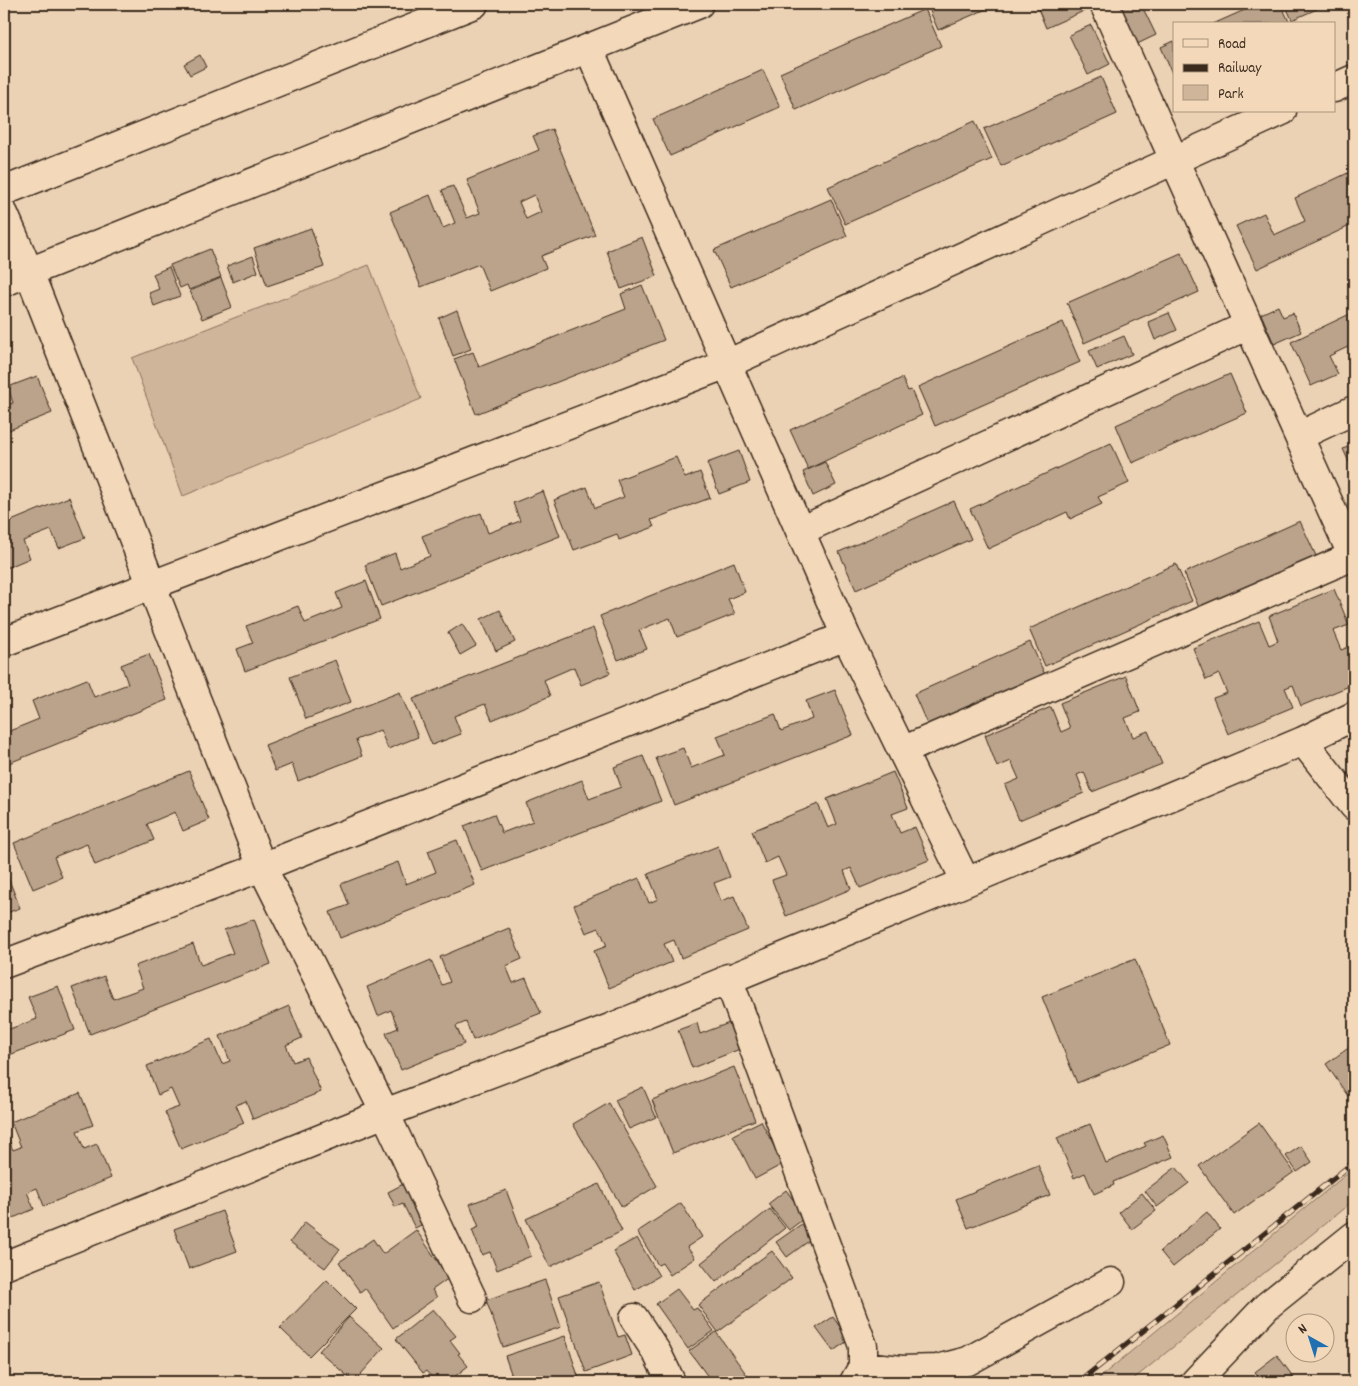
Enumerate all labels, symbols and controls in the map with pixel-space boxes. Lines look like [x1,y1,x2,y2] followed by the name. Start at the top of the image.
[1173,22,1336,112] legend
[1218,34,1246,56] text: Road
[1218,58,1262,80] text: Railway
[1218,84,1244,106] text: Park
[1286,1314,1336,1364] north arrow
[1294,1319,1312,1339] text: N

